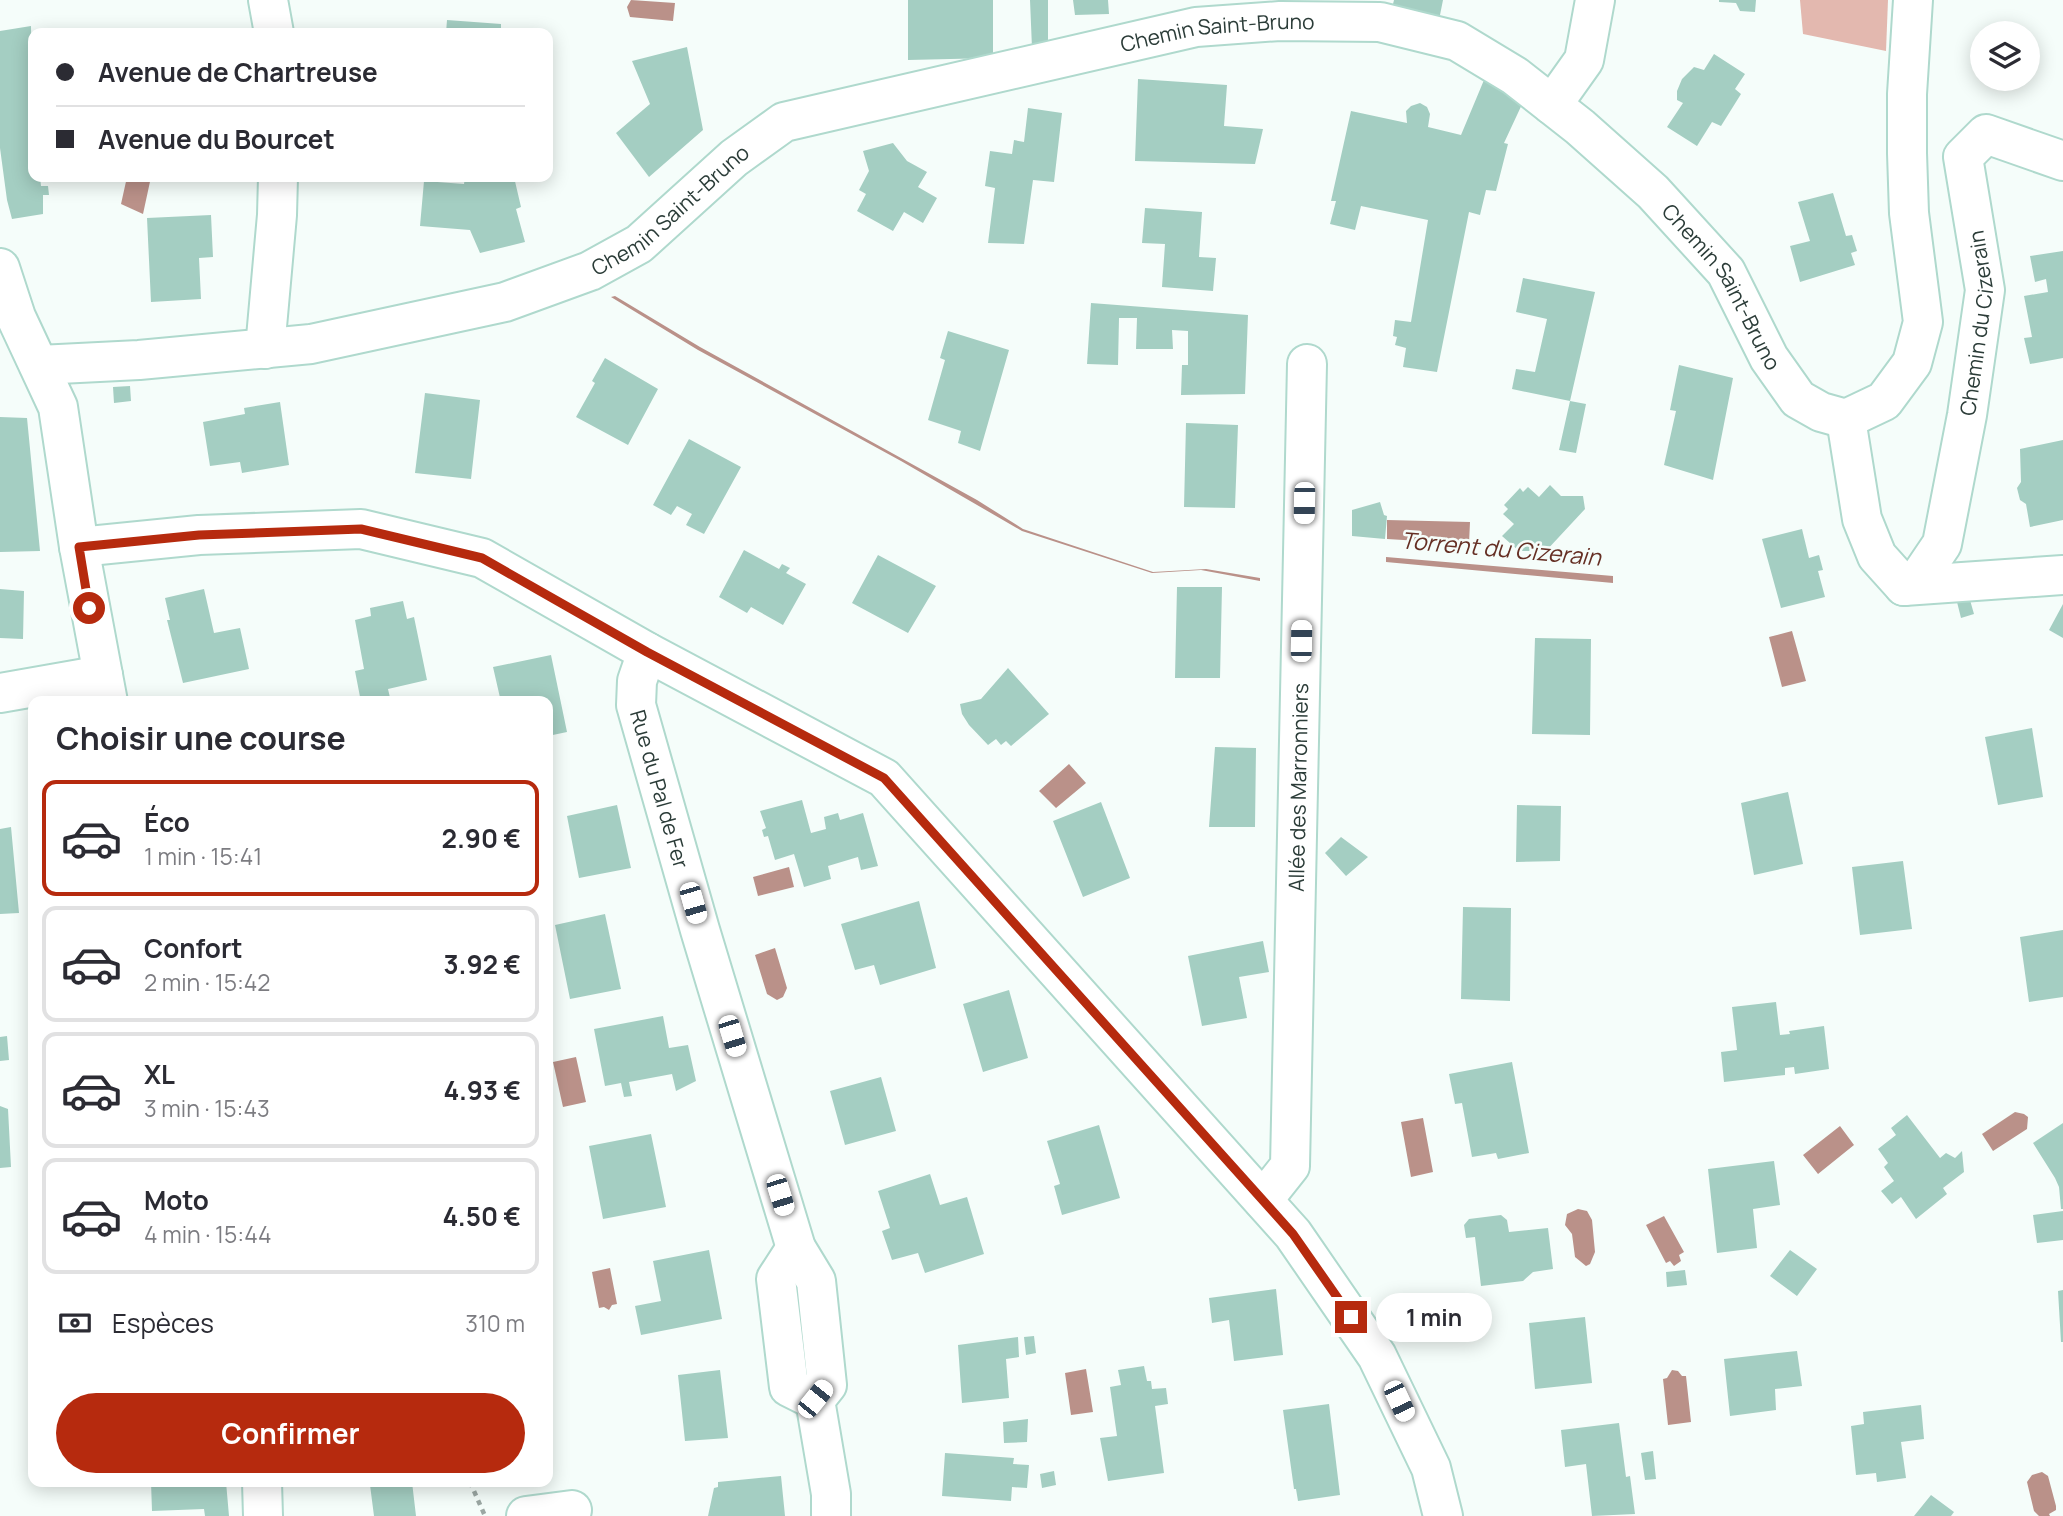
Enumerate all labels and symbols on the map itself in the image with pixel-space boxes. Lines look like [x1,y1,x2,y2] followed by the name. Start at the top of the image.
[1118,7,1315,58] street label: Chemin Saint-Bruno
[586,138,754,282] street label: Chemin Saint-Bruno
[1656,197,1787,375] street label: Chemin Saint-Bruno
[1953,229,1999,417] street label: Chemin du Cizerain
[1294,482,1315,524] car
[1400,523,1604,573] water label: Torrent du Cizerain
[73,592,105,624] route start
[1291,620,1312,662] car
[1282,683,1314,892] street label: Allée des Marronniers
[624,707,696,872] street label: Rue du Pal de Fer
[678,880,709,926] car
[716,1013,749,1059] car
[764,1172,797,1218] car
[1376,1292,1491,1342] callout: 1 min
[1335,1301,1367,1333] route end
[794,1376,837,1422] car
[1381,1378,1418,1424] car

